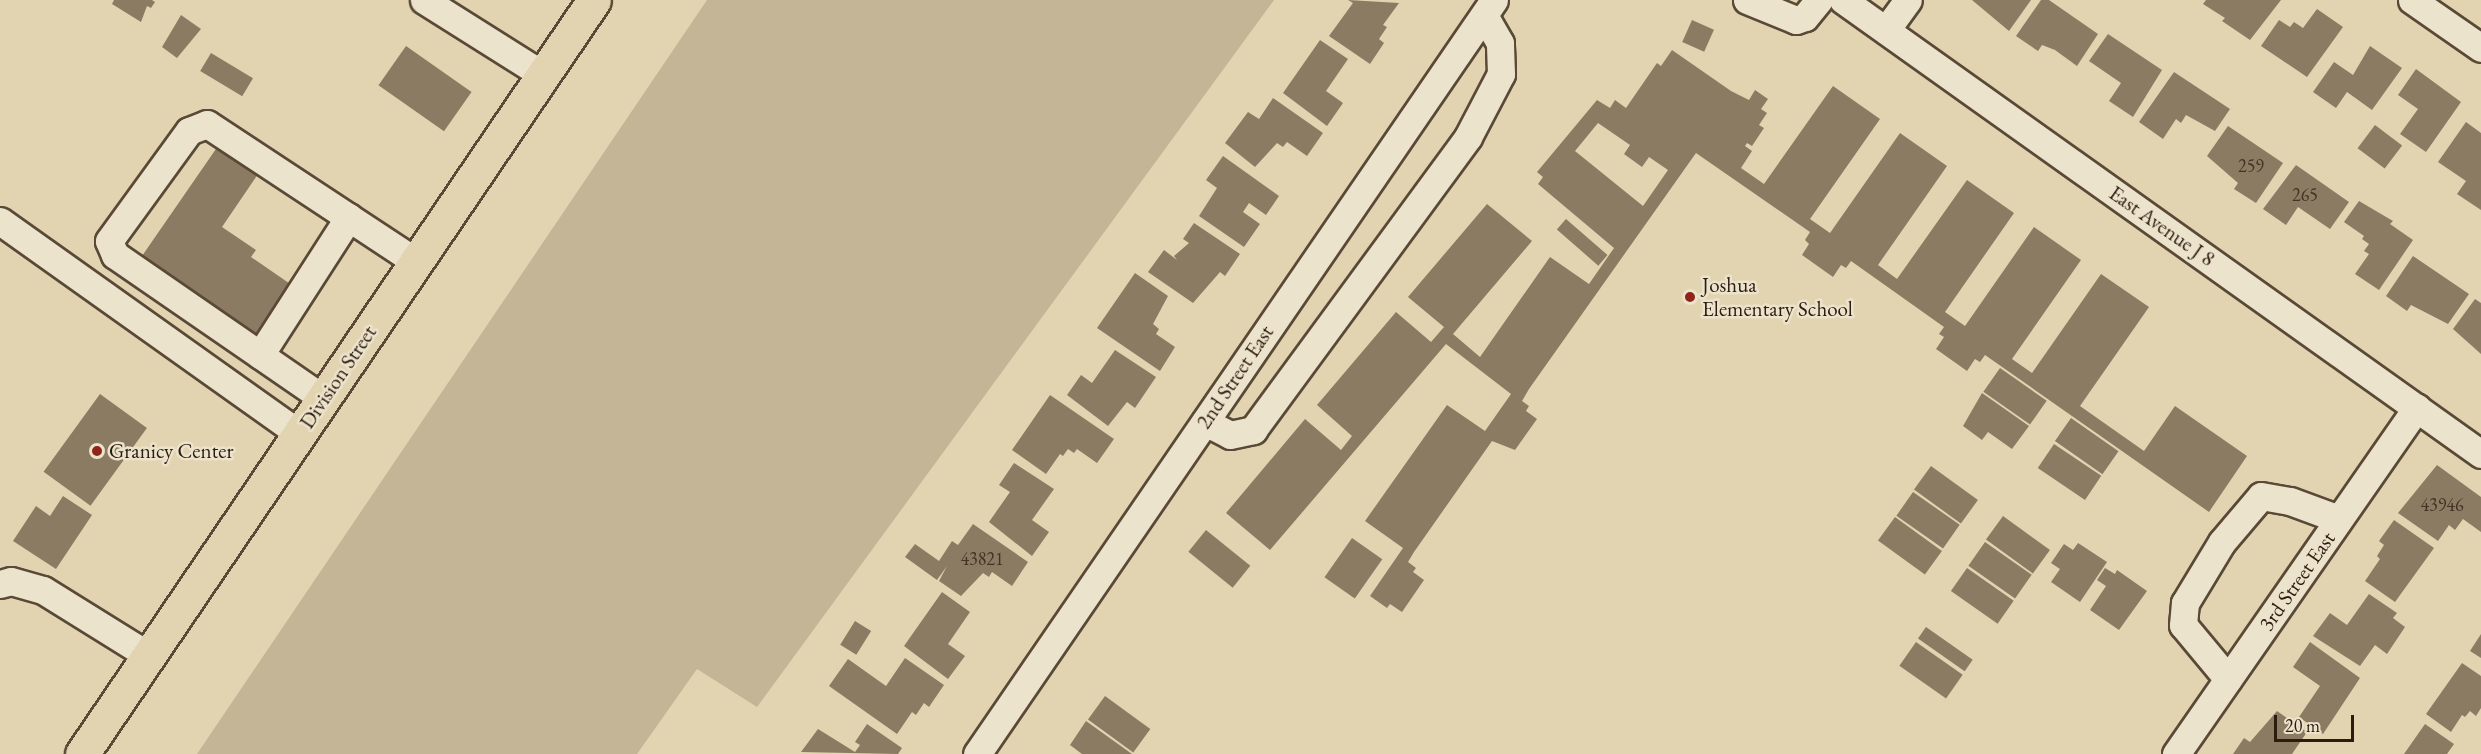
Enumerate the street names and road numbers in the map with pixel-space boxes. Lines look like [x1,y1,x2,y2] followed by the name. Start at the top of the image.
[2104,180,2220,272] street label: East Avenue J 8
[1191,320,1279,434] street label: 2nd Street East
[294,321,382,433] street label: Division Street
[2254,527,2340,635] street label: 3rd Street East

